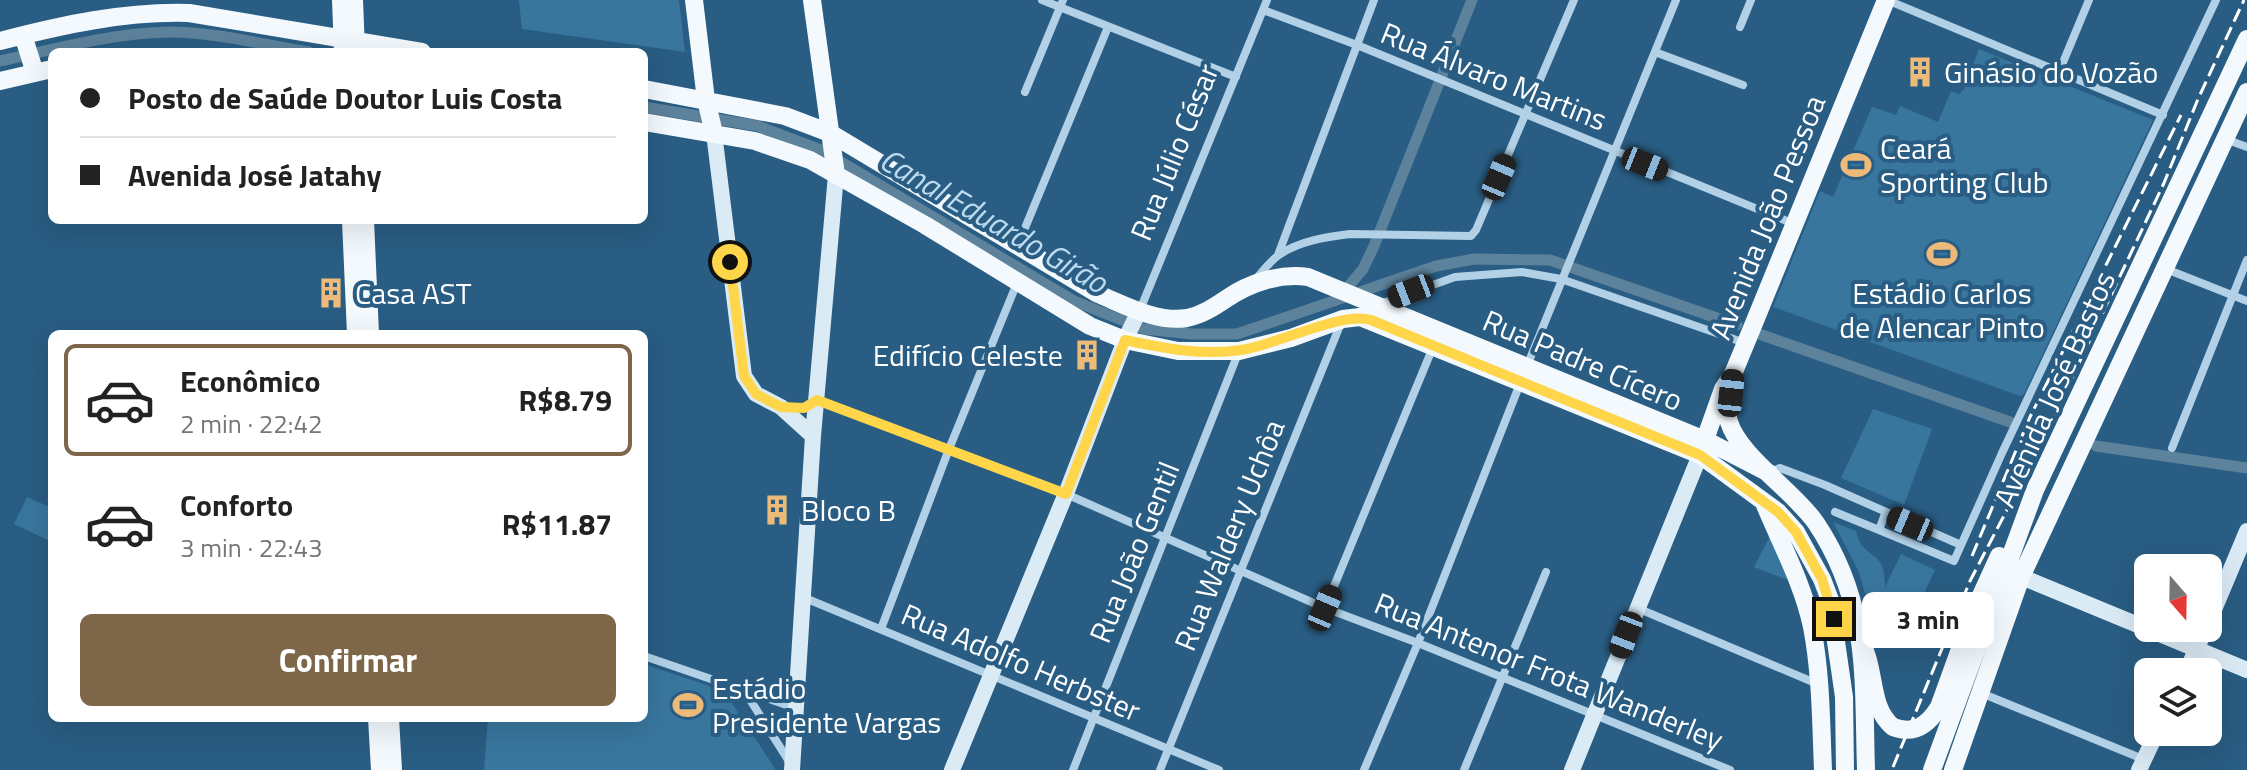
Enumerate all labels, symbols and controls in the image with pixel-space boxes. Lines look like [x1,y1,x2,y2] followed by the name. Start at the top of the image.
[1374,10,1614,142] street label: Rua Álvaro Martins
[1944,49,2158,95] place label: Ginásio do Vozão
[1903,55,1937,89] building icon: Ginásio do Vozão
[1118,57,1230,247] street label: Rua Júlio César
[128,75,562,121] text: Posto de Saúde Doutor Luis Costa
[1697,88,1837,346] street label: Avenida João Pessoa
[1880,125,2048,205] place label: Ceará Sporting Club
[871,135,1118,305] water label: Canal Eduardo Girão
[1618,144,1672,184] car
[1839,148,1873,182] sports icon: Ceará Sporting Club
[1479,150,1519,204] car
[128,152,381,198] text: Avenida José Jatahy
[1925,237,1959,271] sports icon: Estádio Carlos de Alencar Pinto
[712,244,748,280] route start
[1981,263,2127,515] street label: Avenida José Bastos
[355,270,472,316] place label: Casa AST
[1839,270,2045,350] place label: Estádio Carlos de Alencar Pinto
[1384,271,1438,311] car
[314,276,348,310] building icon: Casa AST
[1476,297,1690,423] street label: Rua Padre Cícero
[873,332,1063,378] place label: Edifício Celeste
[1070,338,1104,372] building icon: Edifício Celeste
[180,358,320,404] text: Econômico
[84,364,156,436] icon: car
[1717,368,1745,418] car
[519,377,612,423] text: R$8.79
[180,404,323,443] text: 2 min · 22:42
[1162,412,1296,658] street label: Rua Waldery Uchôa
[1077,455,1191,649] street label: Rua João Gentil
[180,482,293,528] text: Conforto
[801,487,896,533] place label: Bloco B
[84,488,156,560] icon: car
[760,493,794,527] building icon: Bloco B
[502,501,612,547] text: R$11.87
[1883,504,1937,544] car
[180,528,323,567] text: 3 min · 22:43
[2134,554,2222,642] north arrow
[2134,554,2222,746] map controls
[1368,580,1730,762] street label: Rua Antenor Frota Wanderley
[1305,581,1345,635] car
[894,591,1148,733] street label: Rua Adolfo Herbster
[1862,591,1994,647] callout: 3 min
[1896,600,1960,639] text: 3 min
[1816,601,1852,637] route end
[1606,608,1646,662] car
[80,614,616,706] button: Confirmar
[2134,658,2222,746] button: layers
[712,665,941,745] place label: Estádio Presidente Vargas
[671,688,705,722] sports icon: Estádio Presidente Vargas

